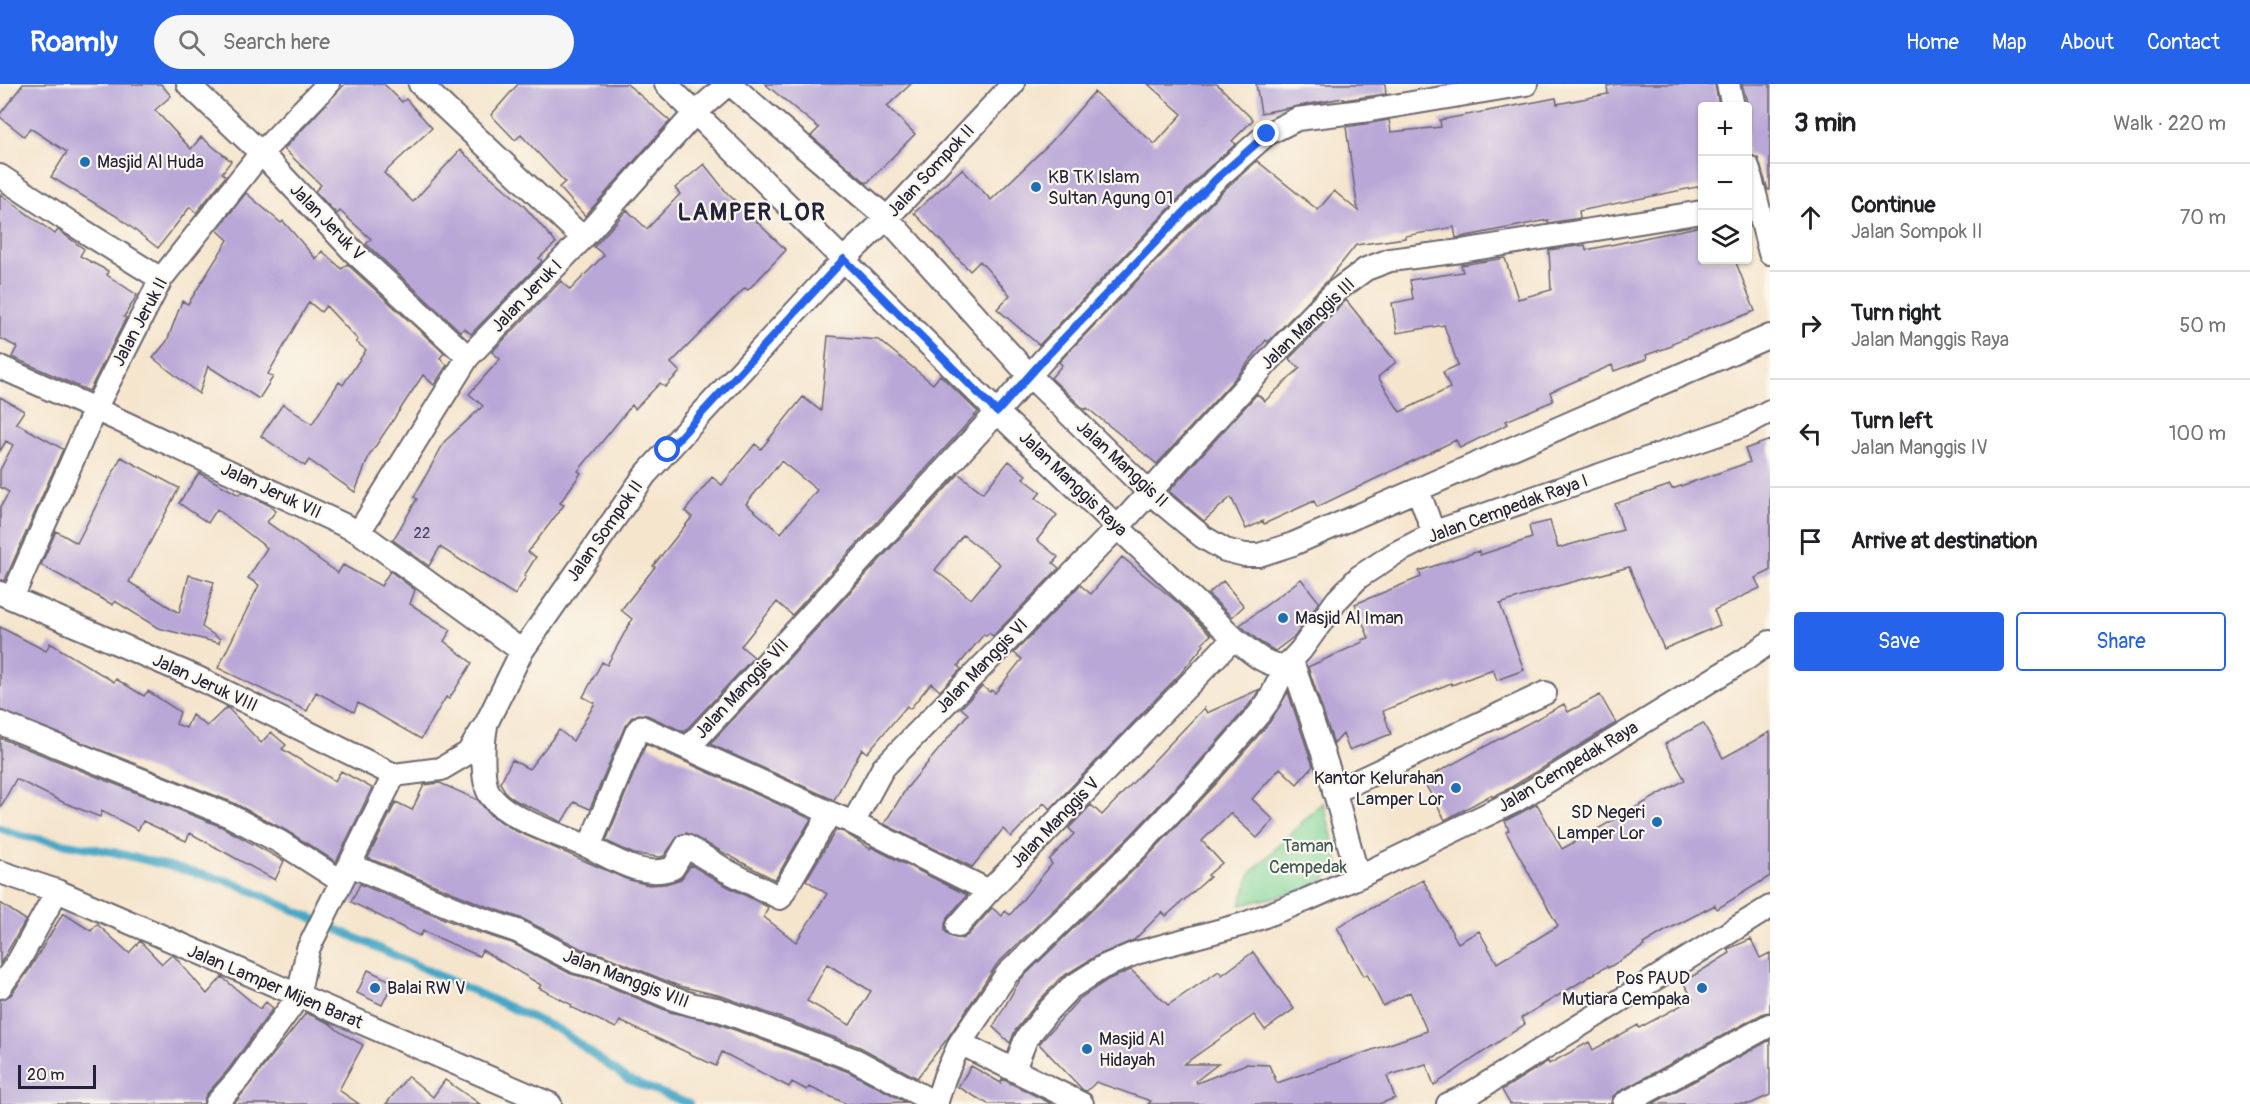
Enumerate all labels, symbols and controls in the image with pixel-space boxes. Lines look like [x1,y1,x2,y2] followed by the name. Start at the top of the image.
[154,15,574,69] search box
[30,25,118,60] text: Roamly
[175,26,208,59] icon: search
[223,28,330,56] text: Search here
[1906,29,1959,56] text: Home
[1992,29,2027,56] text: Map
[2060,29,2114,56] text: About
[2147,29,2220,56] text: Contact
[1698,102,1752,264] map controls
[1698,102,1752,156] button: +
[1794,107,1856,139] text: 3 min
[2113,111,2226,136] text: Walk · 220 m
[882,120,980,222] street label: Jalan Sompok II
[1253,120,1279,146] route end
[97,151,204,174] place label: Masjid Al Huda
[78,155,92,169] marker: Masjid Al Huda
[1698,156,1752,210] button: −
[1048,166,1173,210] place label: KB TK Islam Sultan Agung 01
[285,179,369,265] street label: Jalan Jeruk V
[1029,180,1043,194] marker: KB TK Islam Sultan Agung 01
[1851,191,1935,219] text: Continue
[678,198,826,227] district label: LAMPER LOR
[1794,201,1827,234] icon: ahead
[2180,205,2226,230] text: 70 m
[1698,210,1752,264] button: layers
[1851,219,1983,244] text: Jalan Sompok II
[487,255,567,337] street label: Jalan Jeruk I
[107,273,173,371] street label: Jalan Jeruk II
[1256,273,1360,375] street label: Jalan Manggis III
[1851,299,1941,327] text: Turn right
[1794,309,1827,342] icon: right
[2179,313,2226,338] text: 50 m
[1851,327,2009,352] text: Jalan Manggis Raya
[1851,407,1933,435] text: Turn left
[1071,415,1173,513] street label: Jalan Manggis II
[1794,417,1827,450] icon: left
[2169,421,2226,446] text: 100 m
[1014,426,1132,542] street label: Jalan Manggis Raya
[1851,435,1988,460] text: Jalan Manggis IV
[654,436,680,462] route start
[217,458,325,524] street label: Jalan Jeruk VII
[1425,469,1591,549] street label: Jalan Cempedak Raya I
[562,476,648,586] street label: Jalan Sompok II
[414,524,430,543] house number: 22
[1794,525,1827,558] icon: arrive
[1851,527,2037,555] text: Arrive at destination
[1295,607,1403,630] place label: Masjid Al Iman
[1276,611,1290,625] marker: Masjid Al Iman
[1794,612,2004,671] button: Save
[2016,612,2226,671] button: Share
[931,614,1033,718] street label: Jalan Manggis VI
[690,634,794,744] street label: Jalan Manggis VII
[149,649,261,717] street label: Jalan Jeruk VIII
[1494,716,1642,818] street label: Jalan Cempedak Raya
[1314,767,1445,811] place label: Kantor Kelurahan Lamper Lor
[1006,772,1104,874] street label: Jalan Manggis V
[1449,781,1463,795] marker: Kantor Kelurahan Lamper Lor
[1557,801,1646,845] place label: SD Negeri Lamper Lor
[1650,815,1664,829] marker: SD Negeri Lamper Lor
[1269,835,1347,879] park label: Taman Cempedak
[184,940,367,1035] street label: Jalan Lamper Mijen Barat
[560,944,692,1014] street label: Jalan Manggis VIII
[1562,967,1690,1011] place label: Pos PAUD Mutiara Cempaka
[387,977,466,1000] place label: Balai RW V
[368,981,382,995] marker: Balai RW V
[1695,981,1709,995] marker: Pos PAUD Mutiara Cempaka
[1099,1028,1164,1072] place label: Masjid Al Hidayah
[1080,1042,1094,1056] marker: Masjid Al Hidayah
[18,1062,96,1090] scale bar
[27,1065,65,1085] text: 20 m

